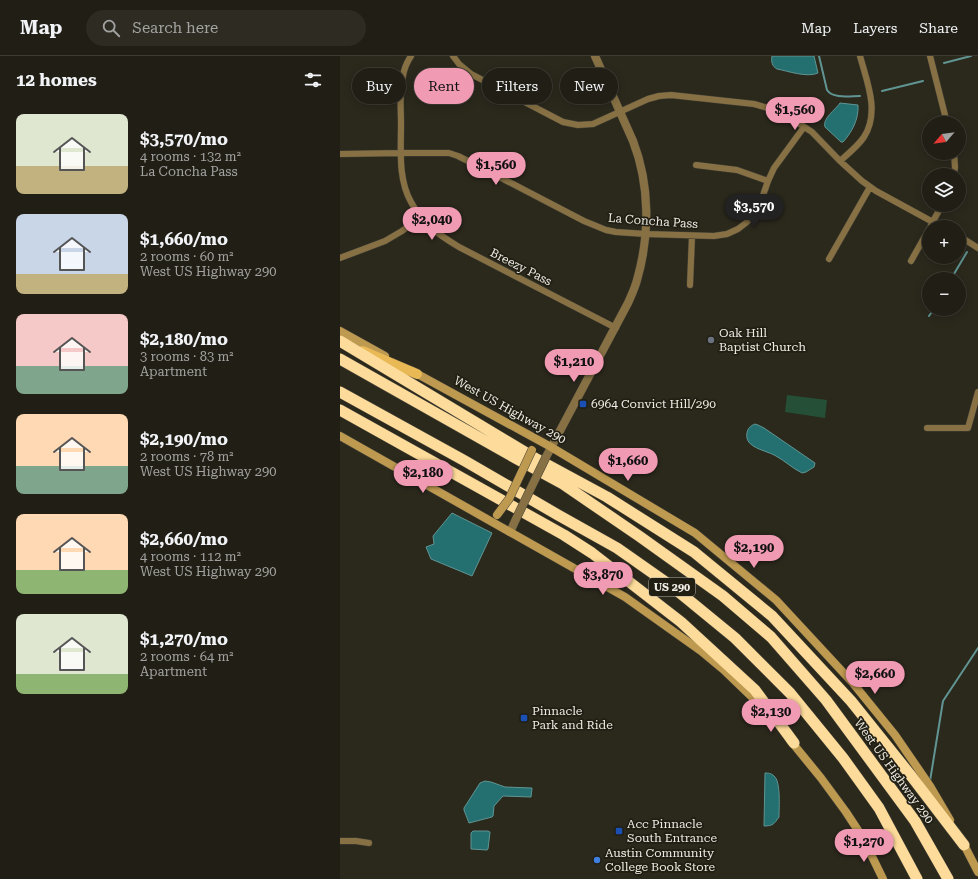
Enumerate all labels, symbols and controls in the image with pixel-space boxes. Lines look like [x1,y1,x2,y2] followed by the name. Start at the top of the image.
[86,10,366,46] search box
[20,16,62,39] text: Map
[100,17,122,39] icon: search
[132,19,218,37] text: Search here
[801,20,831,36] text: Map
[853,20,897,36] text: Layers
[919,20,958,36] text: Share
[352,68,406,104] chip: Buy
[414,68,474,104] chip: Rent
[482,68,552,104] chip: Filters
[560,68,618,104] chip: New
[302,69,324,91] icon: filters
[16,70,97,90] text: 12 homes
[762,97,828,131] pin: $1,560
[775,102,815,117] text: $1,560
[922,116,966,160] north arrow
[922,116,966,316] map controls
[140,129,228,149] text: $3,570/mo
[48,130,96,178] icon: home
[140,149,241,164] text: 4 rooms · 132 m²
[463,152,529,186] pin: $1,560
[476,157,516,172] text: $1,560
[140,164,238,179] text: La Concha Pass
[922,168,966,212] button: layers
[721,194,787,228] pin: $3,570
[734,199,774,214] text: $3,570
[399,207,465,241] pin: $2,040
[608,211,699,231] street label: La Concha Pass
[412,212,452,227] text: $2,040
[922,220,966,264] button: +
[140,229,228,249] text: $1,660/mo
[48,230,96,278] icon: home
[488,246,554,289] street label: Breezy Pass
[140,249,234,264] text: 2 rooms · 60 m²
[140,264,277,279] text: West US Highway 290
[922,272,966,316] button: −
[719,326,806,354] place label: Oak Hill Baptist Church
[140,329,228,349] text: $2,180/mo
[48,330,96,378] icon: home
[706,335,716,345] marker: Oak Hill Baptist Church
[140,349,234,364] text: 3 rooms · 83 m²
[541,349,607,383] pin: $1,210
[554,354,594,369] text: $1,210
[140,364,207,379] text: Apartment
[451,373,569,447] street label: West US Highway 290
[591,397,716,411] place label: 6964 Convict Hill/290
[578,399,588,409] marker: 6964 Convict Hill/290
[140,429,228,449] text: $2,190/mo
[48,430,96,478] icon: home
[595,448,661,482] pin: $1,660
[140,449,234,464] text: 2 rooms · 78 m²
[608,453,648,468] text: $1,660
[390,460,456,494] pin: $2,180
[140,464,277,479] text: West US Highway 290
[403,465,443,480] text: $2,180
[140,529,228,549] text: $2,660/mo
[48,530,96,578] icon: home
[721,535,787,569] pin: $2,190
[734,540,774,555] text: $2,190
[140,549,241,564] text: 4 rooms · 112 m²
[570,562,636,596] pin: $3,870
[140,564,277,579] text: West US Highway 290
[583,567,623,582] text: $3,870
[649,578,695,596] road number: US 290
[140,629,228,649] text: $1,270/mo
[48,630,96,678] icon: home
[140,649,234,664] text: 2 rooms · 64 m²
[842,661,908,695] pin: $2,660
[140,664,207,679] text: Apartment
[855,666,895,681] text: $2,660
[738,699,804,733] pin: $2,130
[532,704,613,732] place label: Pinnacle Park and Ride
[751,704,791,719] text: $2,130
[519,713,529,723] marker: Pinnacle Park and Ride
[851,716,937,826] street label: West US Highway 290
[627,817,717,845] place label: Acc Pinnacle South Entrance
[614,826,624,836] marker: Acc Pinnacle South Entrance
[831,829,897,863] pin: $1,270
[844,834,884,849] text: $1,270
[605,846,716,874] place label: Austin Community College Book Store
[592,855,602,865] marker: Austin Community College Book Store

